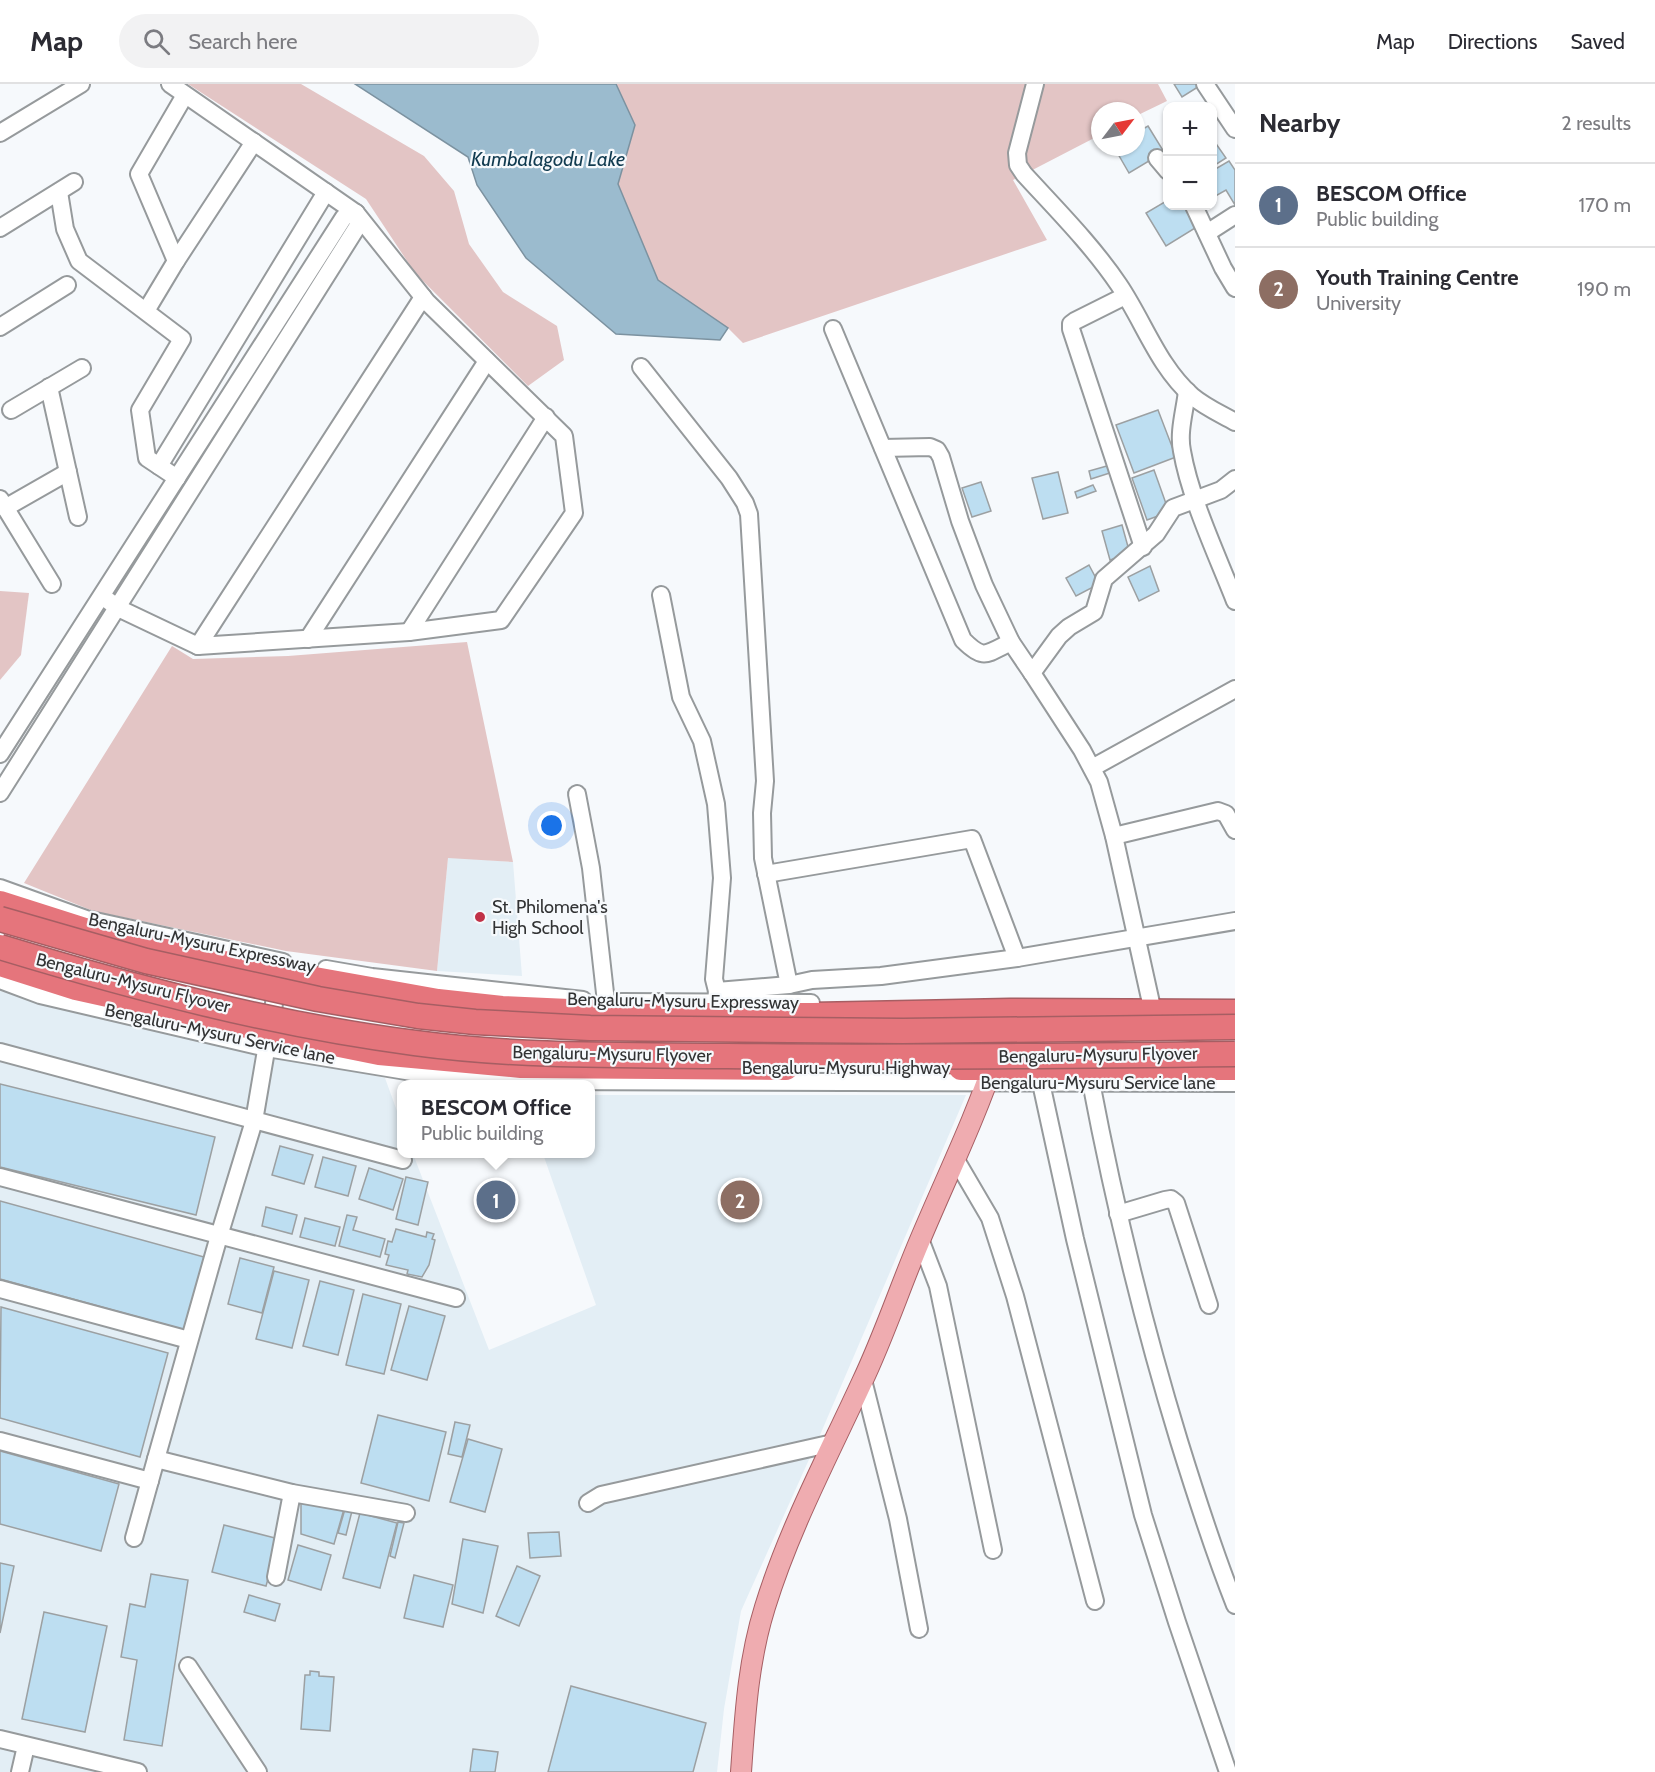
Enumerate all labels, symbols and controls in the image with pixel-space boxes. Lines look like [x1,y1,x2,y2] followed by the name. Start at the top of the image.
[119,14,539,68] search box
[30,24,83,58] text: Map
[140,25,173,58] icon: search
[188,28,297,55] text: Search here
[1376,29,1415,54] text: Map
[1448,29,1537,54] text: Directions
[1570,29,1625,54] text: Saved
[1091,102,1145,156] north arrow
[1163,102,1217,210] map controls
[1163,102,1217,156] button: +
[1259,107,1340,139] text: Nearby
[1561,111,1631,135] text: 2 results
[471,147,625,171] water label: Kumbalagodu Lake
[1163,156,1217,210] button: −
[1316,180,1466,207] text: BESCOM Office
[1275,193,1282,217] text: 1
[1579,193,1631,217] text: 170 m
[1316,207,1438,231] text: Public building
[1316,264,1519,291] text: Youth Training Centre
[1273,277,1284,301] text: 2
[1577,277,1631,301] text: 190 m
[1316,291,1401,315] text: University
[537,811,566,840] your location
[492,896,608,939] place label: St. Philomena's High School
[86,908,318,978] street label: Bengaluru-Mysuru Expressway
[473,910,487,924] marker: St. Philomena's High School
[34,948,233,1018] street label: Bengaluru-Mysuru Flyover
[567,988,799,1014] street label: Bengaluru-Mysuru Expressway
[103,999,337,1069] street label: Bengaluru-Mysuru Service lane
[512,1041,712,1067] street label: Bengaluru-Mysuru Flyover
[998,1042,1198,1068] street label: Bengaluru-Mysuru Flyover
[742,1057,950,1079] street label: Bengaluru-Mysuru Highway
[981,1072,1215,1094] street label: Bengaluru-Mysuru Service lane
[397,1080,595,1158] popup
[421,1094,571,1121] text: BESCOM Office
[421,1121,543,1145] text: Public building
[476,1178,516,1222] pin: 1
[720,1178,760,1222] pin: 2

